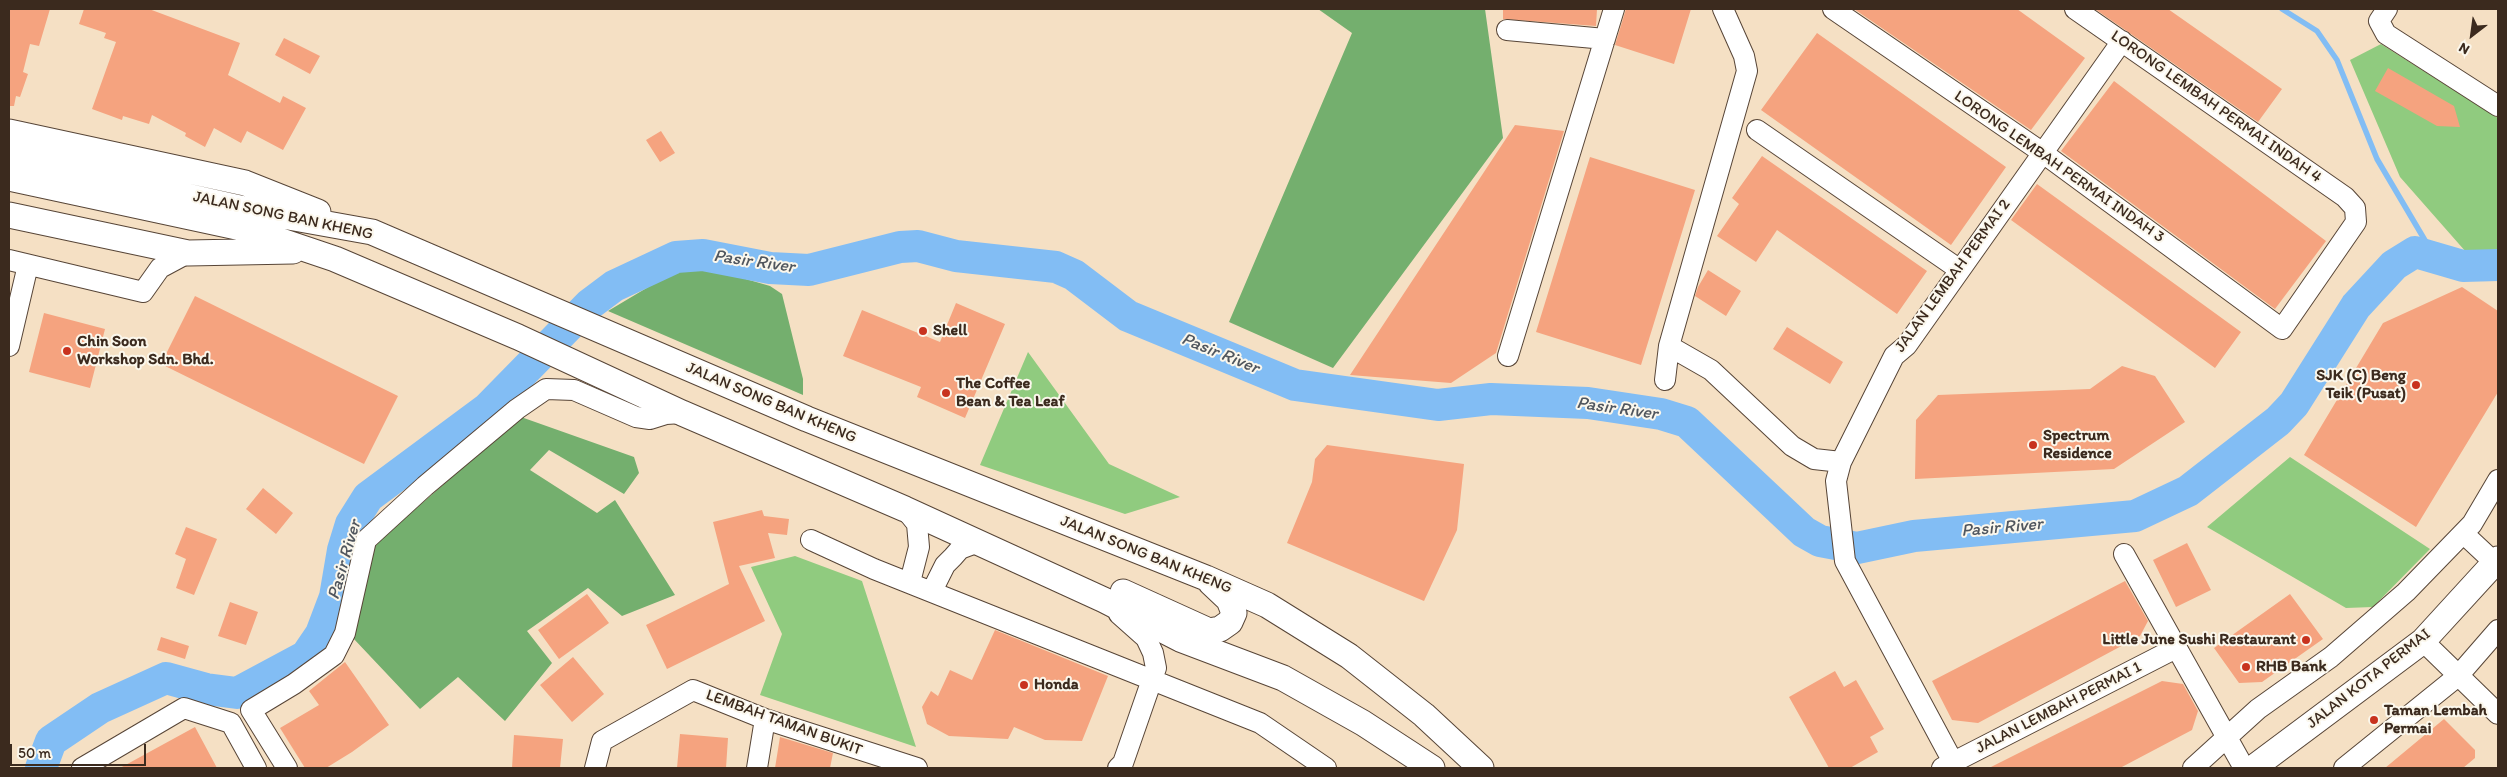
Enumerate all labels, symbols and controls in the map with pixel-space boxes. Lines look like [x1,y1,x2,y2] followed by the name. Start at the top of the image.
[2447,10,2497,60] north arrow
[2107,27,2325,187] street label: LORONG LEMBAH PERMAI INDAH 4
[2456,39,2473,58] text: N
[1950,87,2168,247] street label: LORONG LEMBAH PERMAI INDAH 3
[191,188,375,244] street label: JALAN SONG BAN KHENG
[1891,196,2015,356] street label: JALAN LEMBAH PERMAI 2
[712,246,796,278] water label: Pasir River
[933,321,967,341] place label: Shell
[917,325,929,337] marker: Shell
[1178,329,1262,379] water label: Pasir River
[77,332,214,370] place label: Chin Soon Workshop Sdn. Bhd.
[61,345,73,357] marker: Chin Soon Workshop Sdn. Bhd.
[683,358,859,448] street label: JALAN SONG BAN KHENG
[2316,366,2406,404] place label: SJK (C) Beng Teik (Pusat)
[956,374,1065,412] place label: The Coffee Bean & Tea Leaf
[2410,379,2422,391] marker: SJK (C) Beng Teik (Pusat)
[940,387,952,399] marker: The Coffee Bean & Tea Leaf
[1575,393,1659,425] water label: Pasir River
[2043,426,2112,464] place label: Spectrum Residence
[2027,439,2039,451] marker: Spectrum Residence
[1057,512,1235,598] street label: JALAN SONG BAN KHENG
[1960,514,2044,542] water label: Pasir River
[323,518,367,602] water label: Pasir River
[2303,625,2435,733] street label: JALAN KOTA PERMAI
[2102,630,2296,650] place label: Little June Sushi Restaurant
[2300,634,2312,646] marker: Little June Sushi Restaurant
[2256,657,2327,677] place label: RHB Bank
[1973,658,2145,758] street label: JALAN LEMBAH PERMAI 1
[2240,661,2252,673] marker: RHB Bank
[1034,675,1079,695] place label: Honda
[1018,679,1030,691] marker: Honda
[703,686,865,760] street label: LEMBAH TAMAN BUKIT
[2384,701,2487,739] place label: Taman Lembah Permai
[2368,714,2380,726] marker: Taman Lembah Permai
[12,734,149,766] scale bar
[18,744,51,762] text: 50 m

